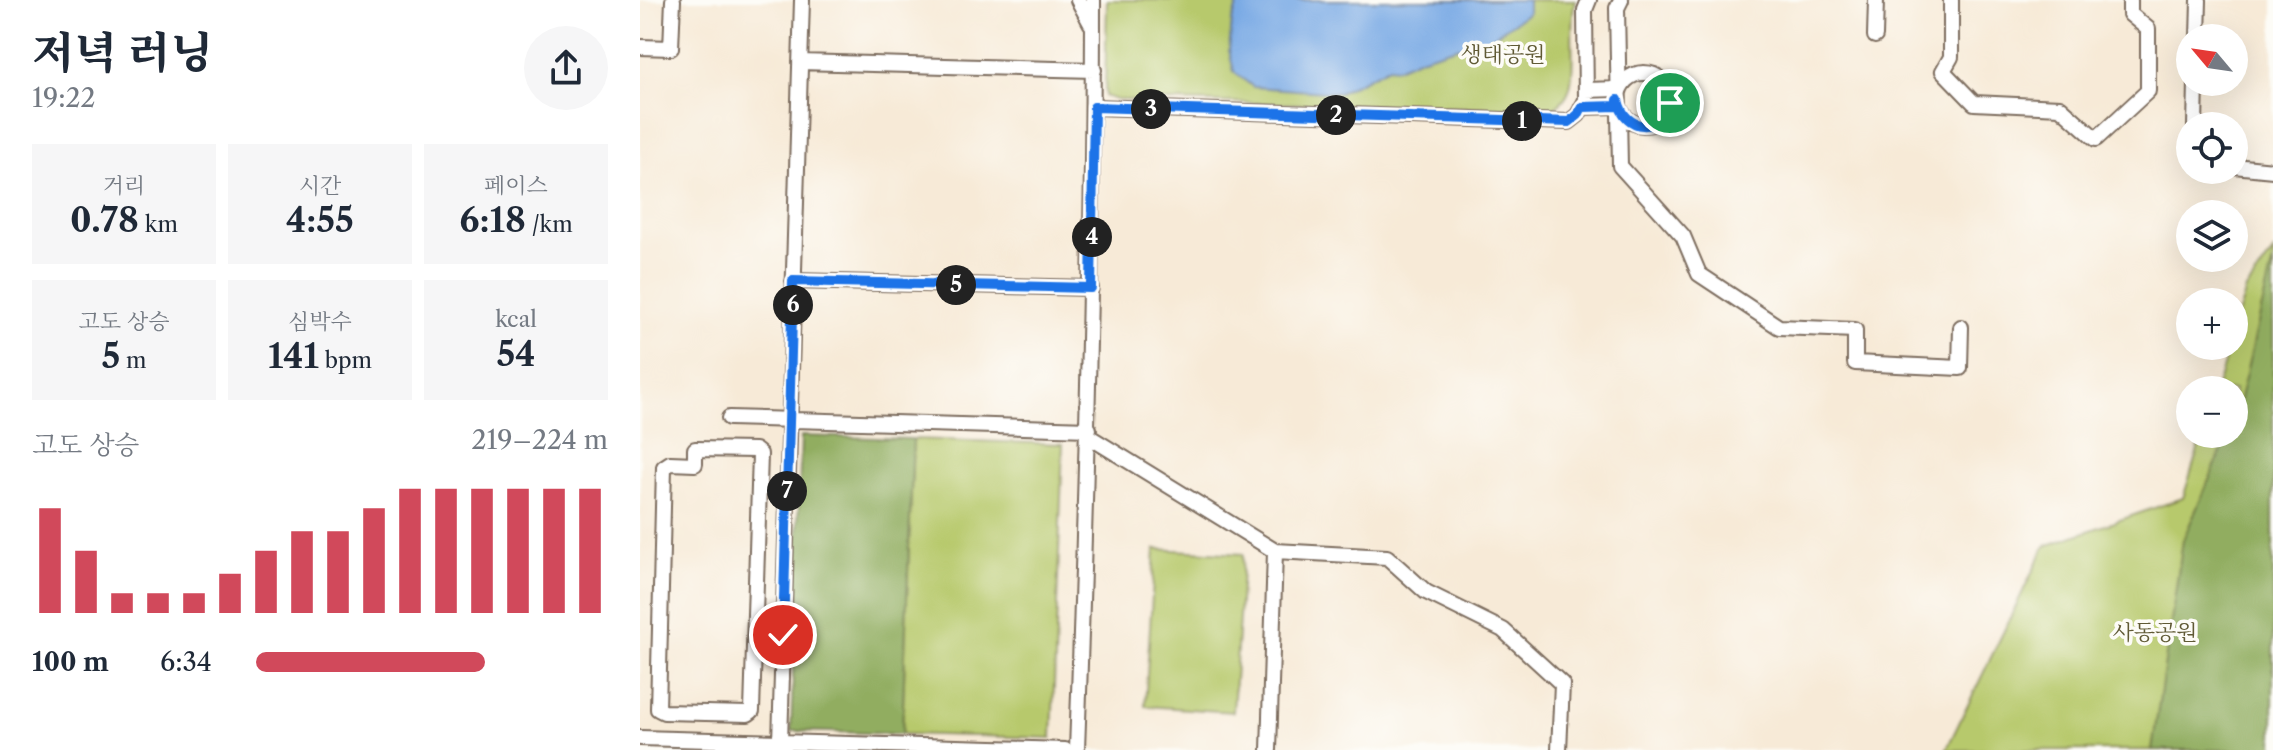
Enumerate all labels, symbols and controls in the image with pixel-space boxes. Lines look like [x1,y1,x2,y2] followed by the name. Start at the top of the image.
[2176,24,2248,96] north arrow
[2176,24,2248,448] map controls
[32,25,213,79] text: 저녁 러닝
[524,26,608,110] button: share
[1460,41,1546,68] park label: 생태공원
[1636,69,1704,137] pin
[1648,81,1692,125] icon: arrive
[32,82,95,114] text: 19:22
[1131,89,1171,129] pin: 3
[1145,95,1157,122] text: 3
[1316,95,1356,135] pin: 2
[1330,101,1343,128] text: 2
[1502,101,1542,141] pin: 1
[1517,107,1527,134] text: 1
[2176,112,2248,184] button: locate
[103,172,145,199] text: 거리
[299,172,341,199] text: 시간
[484,172,548,199] text: 페이스
[70,199,139,241] text: 0.78
[286,199,354,241] text: 4:55
[459,199,526,241] text: 6:18
[2176,200,2248,272] button: layers
[139,211,178,238] text: km
[526,211,573,238] text: /km
[1072,217,1112,257] pin: 4
[1085,223,1099,250] text: 4
[936,265,976,305] pin: 5
[950,271,962,298] text: 5
[773,285,813,325] pin: 6
[2176,288,2248,360] button: +
[786,291,800,318] text: 6
[495,306,537,333] text: kcal
[79,308,169,335] text: 고도 상승
[288,308,352,335] text: 심박수
[497,333,535,375] text: 54
[101,335,120,377] text: 5
[268,335,319,377] text: 141
[120,347,147,374] text: m
[319,347,372,374] text: bpm
[2176,376,2248,448] button: −
[471,424,608,456] text: 219–224 m
[32,429,139,461] text: 고도 상승
[767,471,807,511] pin: 7
[781,477,793,504] text: 7
[749,601,817,669] pin
[761,613,805,657] icon: check
[2112,619,2198,646] park label: 사동공원
[32,646,109,678] text: 100 m
[160,646,212,678] text: 6:34

